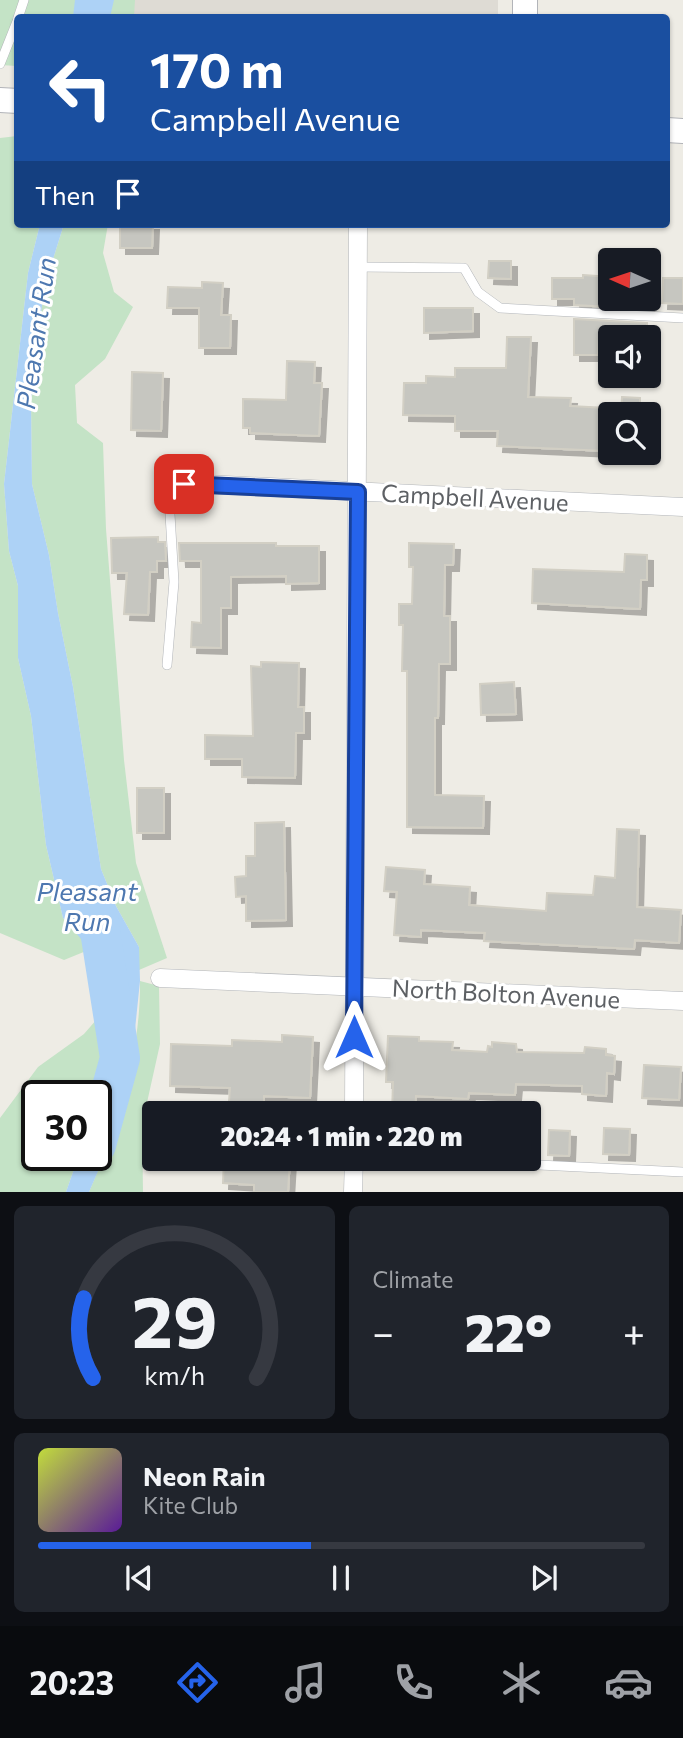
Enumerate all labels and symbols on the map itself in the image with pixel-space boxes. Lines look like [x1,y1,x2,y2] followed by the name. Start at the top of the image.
[598,248,662,312] north arrow
[9,255,61,411] water label: Pleasant Run
[154,454,214,514] pin
[380,478,570,516] street label: Campbell Avenue
[36,875,139,936] water label: Pleasant Run
[391,973,621,1013] street label: North Bolton Avenue
[317,1000,391,1074] position arrow
[21,1080,112,1171] speed limit sign: 30

